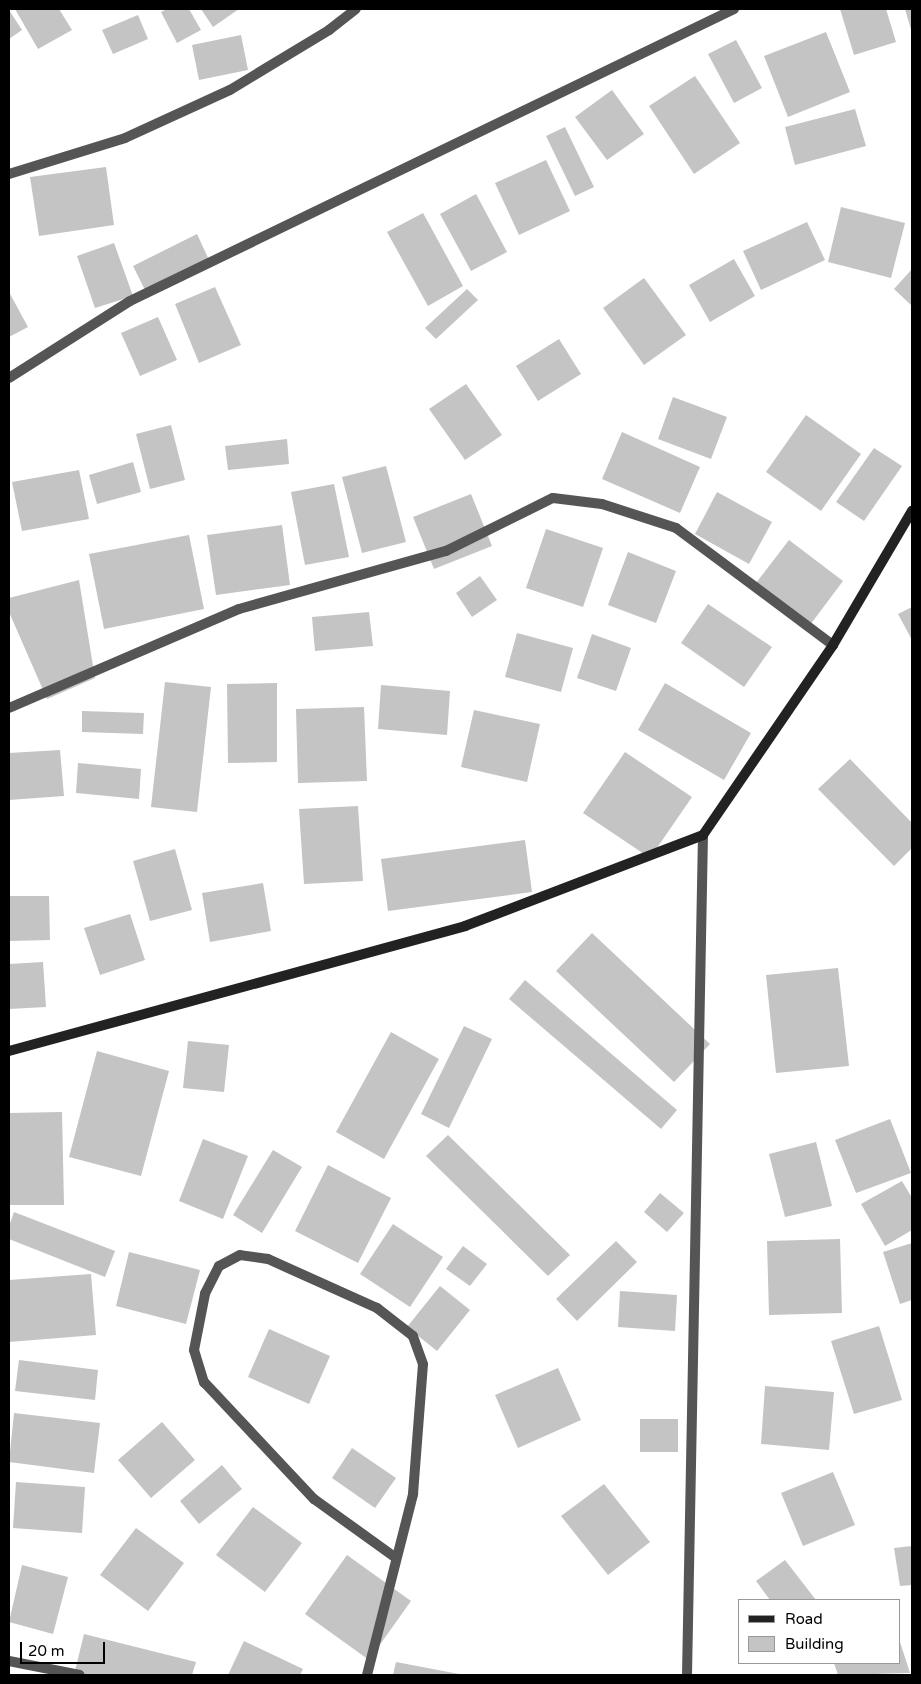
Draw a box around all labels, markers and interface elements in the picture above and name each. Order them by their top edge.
legend [738,1599,901,1664]
text: Road [785,1610,823,1628]
scale bar [22,1632,108,1664]
text: Building [785,1635,844,1653]
text: 20 m [28,1642,65,1660]

